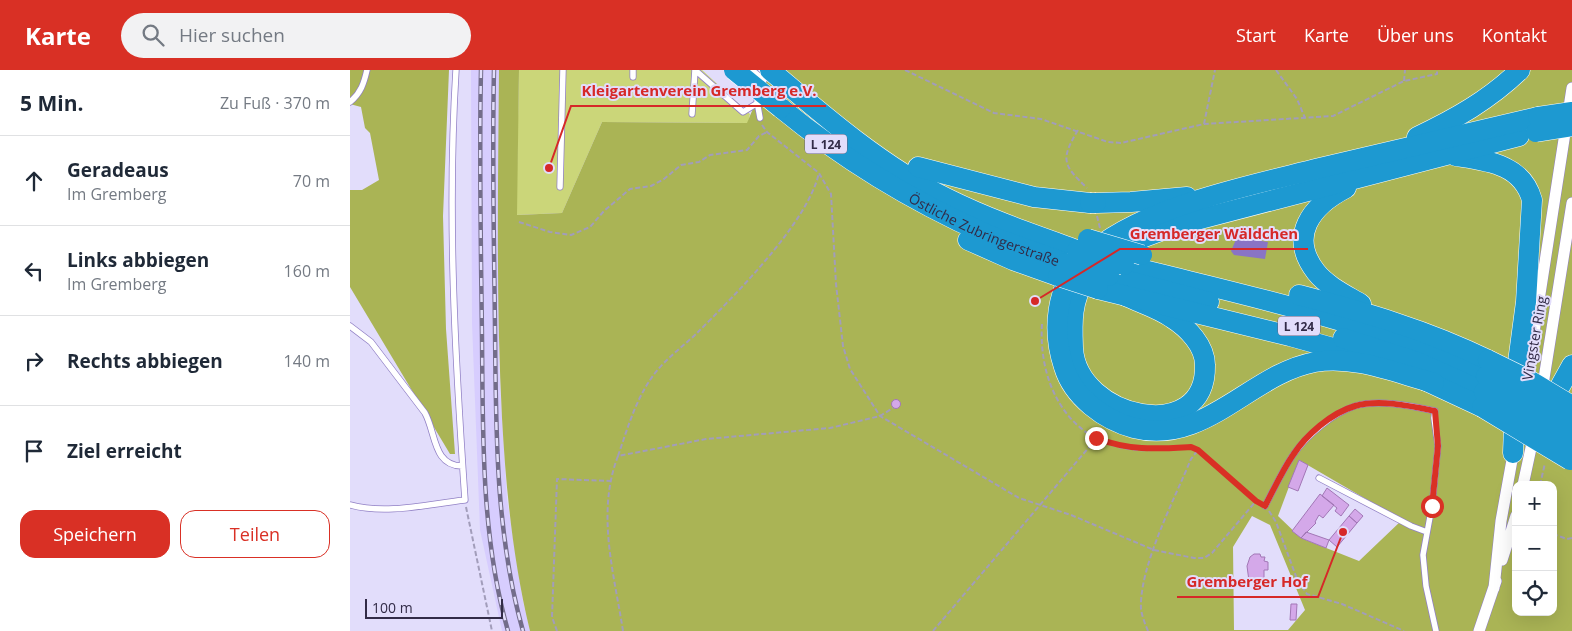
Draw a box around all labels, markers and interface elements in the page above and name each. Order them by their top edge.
search box [121,13,471,58]
text: Karte [25,19,91,52]
icon: search [139,21,167,49]
text: Hier suchen [179,22,285,48]
text: Start [1236,23,1276,47]
text: Karte [1304,23,1349,47]
text: Über uns [1377,23,1454,47]
text: Kontakt [1482,23,1547,47]
callout: Kleigartenverein Gremberg e.V. [571,76,826,106]
text: Kleigartenverein Gremberg e.V. [582,80,816,100]
text: 5 Min. [20,89,83,117]
text: Zu Fuß · 370 m [220,92,330,114]
road number: L 124 [805,134,847,154]
text: Geradeaus [67,157,169,183]
icon: ahead [20,167,48,195]
text: 70 m [293,170,330,192]
text: Im Gremberg [67,183,166,205]
street label: Östliche Zubringerstraße [906,188,1063,270]
callout: Gremberger Wäldchen [1120,219,1308,249]
text: Gremberger Wäldchen [1130,223,1298,243]
text: Links abbiegen [67,247,209,273]
icon: left [20,257,48,285]
text: 160 m [284,260,330,282]
text: Im Gremberg [67,273,166,295]
street label: Vingster Ring [1517,294,1551,382]
road number: L 124 [1278,317,1320,336]
icon: right [20,347,48,375]
text: Rechts abbiegen [67,348,223,374]
text: 140 m [284,350,330,372]
route end [1085,427,1108,450]
icon: arrive [20,437,48,465]
text: Ziel erreicht [67,438,182,464]
map controls [1512,481,1557,616]
button: + [1512,481,1557,526]
route start [1421,495,1444,518]
button: Speichern [20,510,170,558]
button: Teilen [180,510,330,558]
button: − [1512,526,1557,571]
callout: Gremberger Hof [1177,567,1318,597]
text: Gremberger Hof [1186,571,1309,591]
button: locate [1512,571,1557,616]
scale bar [365,596,502,619]
text: 100 m [372,598,413,617]

